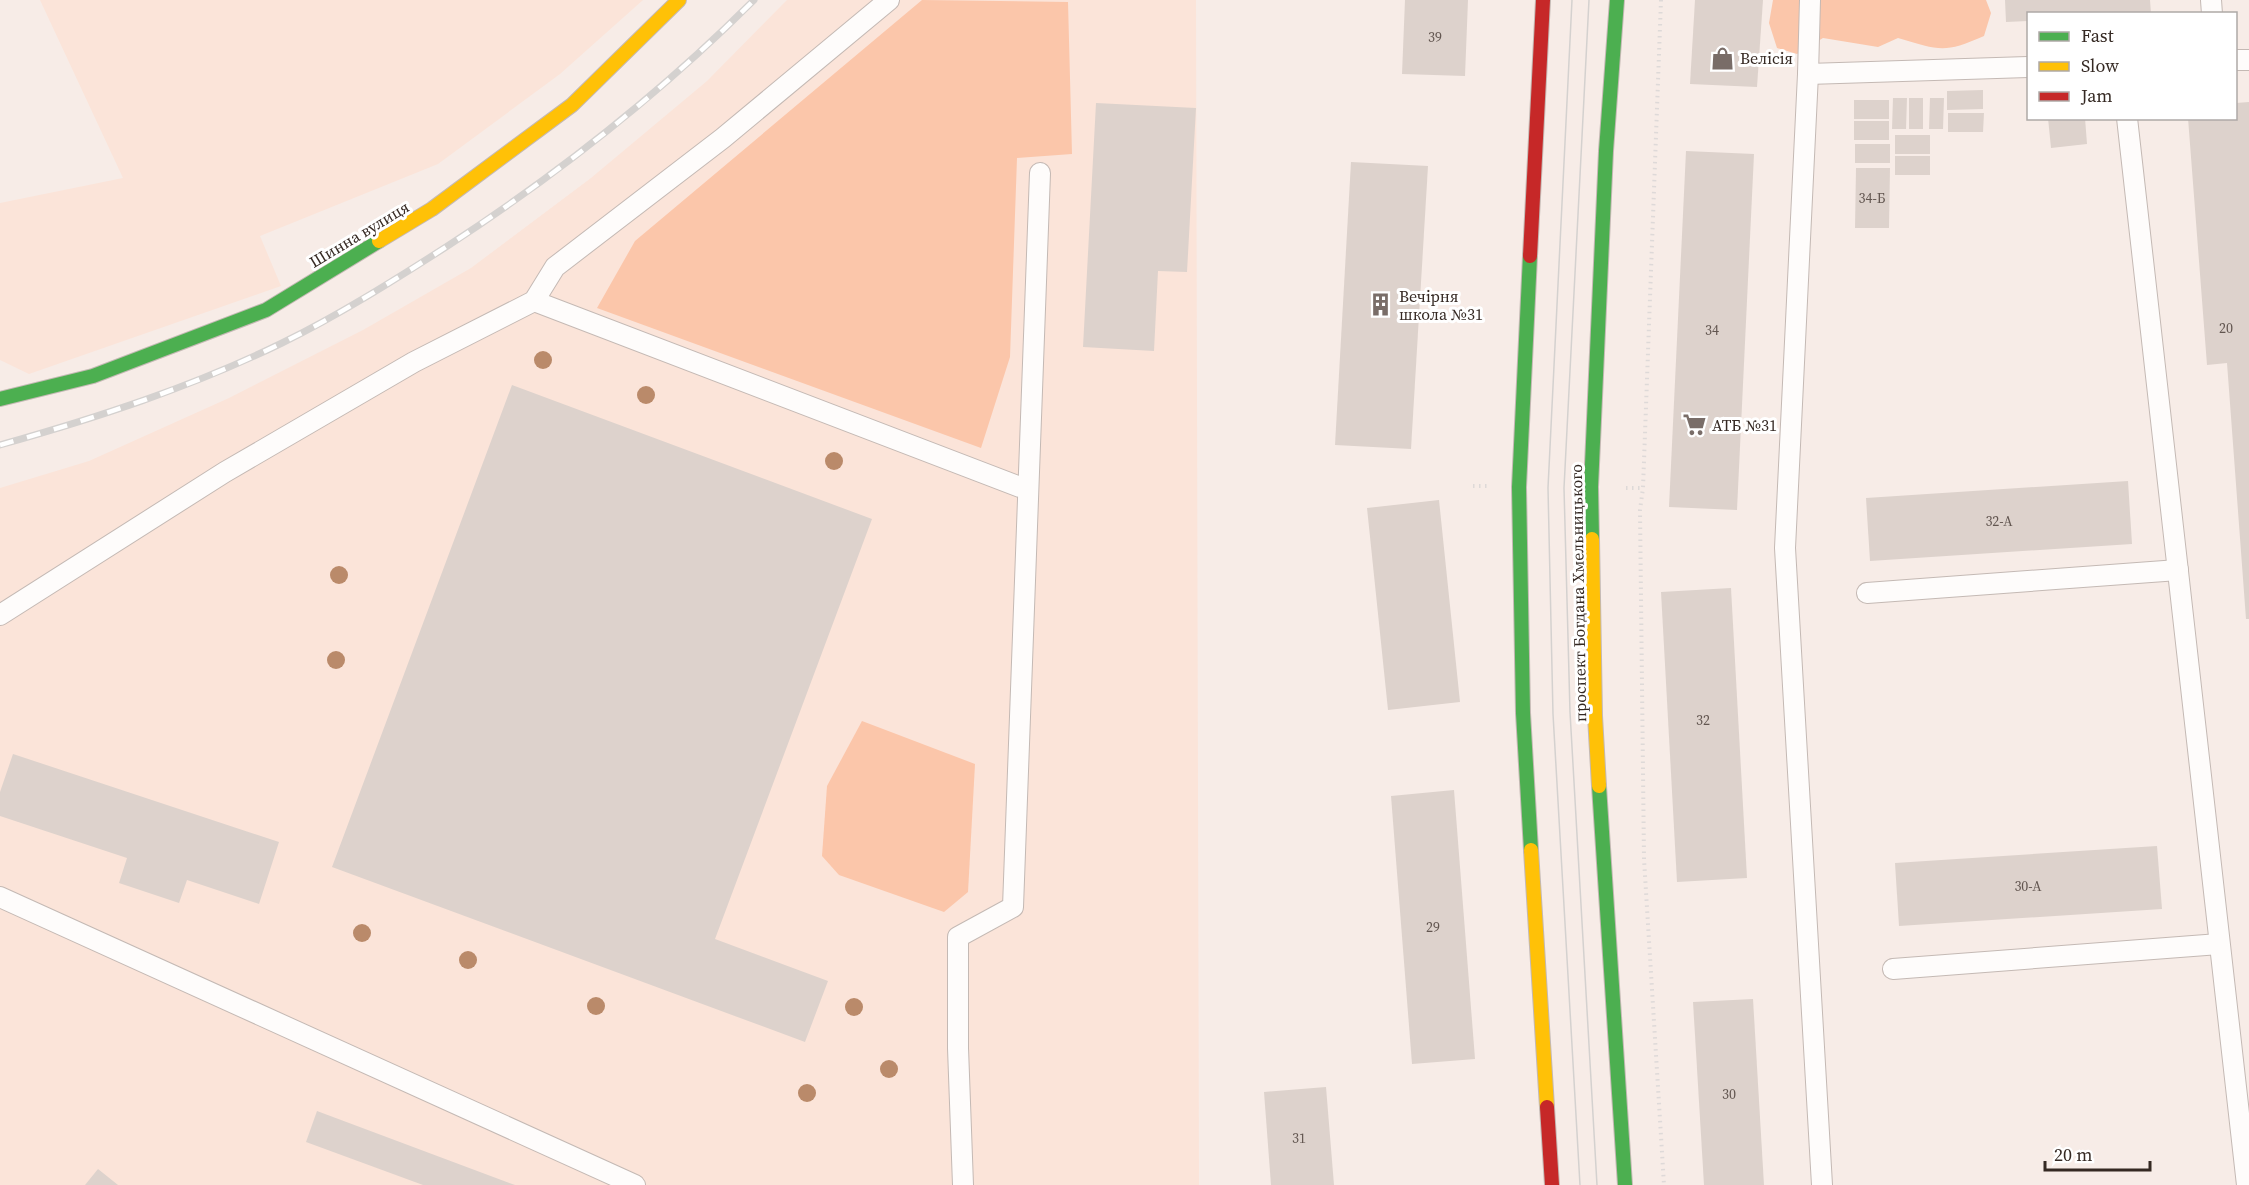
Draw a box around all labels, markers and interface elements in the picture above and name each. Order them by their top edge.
legend [2027,12,2237,120]
text: Fast [2081,23,2114,48]
house number: 39 [1428,27,1442,47]
shop icon: Велісія [1709,45,1735,71]
place label: Велісія [1740,47,1793,69]
text: Slow [2081,53,2119,78]
text: Jam [2080,83,2113,108]
house number: 34-Б [1858,188,1886,208]
street label: Шинна вулиця [305,196,413,272]
place label: Вечірня школа №31 [1399,285,1483,325]
building icon: Вечірня школа №31 [1368,292,1394,318]
house number: 20 [2219,318,2233,338]
house number: 34 [1705,320,1719,340]
supermarket icon: АТБ №31 [1681,412,1707,438]
place label: АТБ №31 [1712,414,1777,436]
street label: проспект Богдана Хмельницького [1565,464,1591,722]
house number: 32-А [1985,511,2013,531]
house number: 32 [1696,710,1710,730]
house number: 30-А [2014,876,2042,896]
house number: 29 [1426,917,1440,937]
house number: 30 [1722,1084,1736,1104]
house number: 31 [1292,1128,1306,1148]
scale bar [2045,1134,2150,1172]
text: 20 m [2054,1142,2092,1167]

